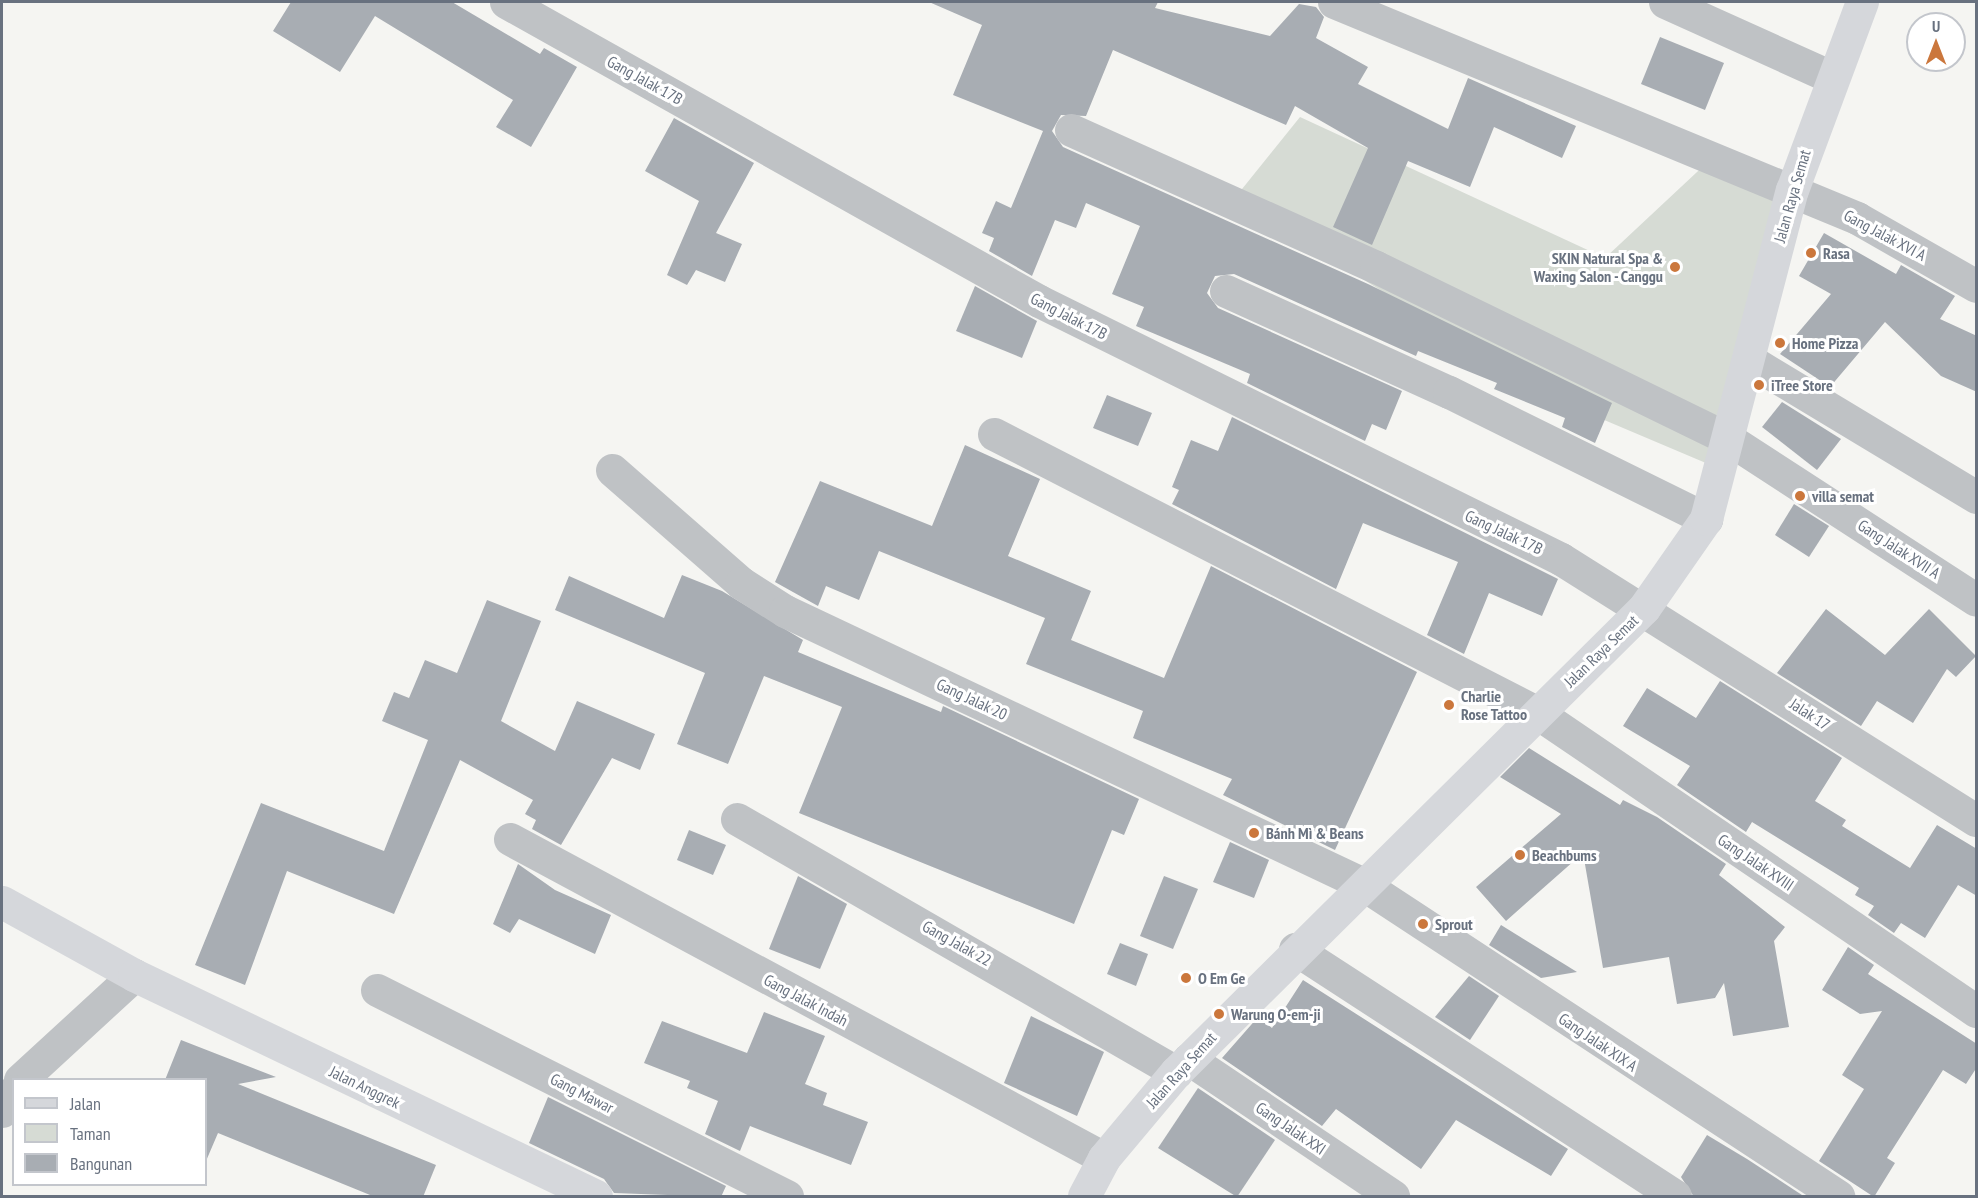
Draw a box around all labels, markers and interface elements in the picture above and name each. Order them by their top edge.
north arrow [1906,12,1966,72]
text: U [1932,16,1940,36]
street label: Gang Jalak 17B [604,51,686,109]
street label: Jalan Raya Semat [1770,148,1814,244]
street label: Gang Jalak XVI A [1840,205,1930,265]
place label: Rasa [1823,243,1850,263]
marker: Rasa [1804,246,1818,260]
place label: SKIN Natural Spa & Waxing Salon - Canggu [1532,248,1663,286]
marker: SKIN Natural Spa & Waxing Salon - Canggu [1668,260,1682,274]
street label: Gang Jalak 17B [1027,288,1111,344]
place label: Home Pizza [1792,333,1858,353]
marker: Home Pizza [1773,336,1787,350]
place label: iTree Store [1771,375,1833,395]
marker: iTree Store [1752,378,1766,392]
place label: villa semat [1812,486,1874,506]
marker: villa semat [1793,489,1807,503]
street label: Gang Jalak 17B [1462,506,1546,558]
street label: Gang Jalak XVII A [1854,515,1944,583]
street label: Jalan Raya Semat [1560,611,1642,691]
street label: Gang Jalak 20 [934,674,1010,724]
place label: Charlie Rose Tattoo [1461,686,1528,724]
street label: Jalak 17 [1786,694,1834,734]
marker: Charlie Rose Tattoo [1442,698,1456,712]
place label: Bánh Mì & Beans [1266,823,1364,843]
marker: Bánh Mì & Beans [1247,826,1261,840]
street label: Gang Jalak XVIII [1714,829,1798,895]
place label: Beachbums [1532,845,1597,865]
marker: Beachbums [1513,848,1527,862]
place label: Sprout [1435,914,1473,934]
street label: Gang Jalak 22 [919,916,995,970]
marker: Sprout [1416,917,1430,931]
place label: O Em Ge [1198,968,1246,988]
street label: Gang Jalak Indah [761,970,851,1030]
marker: O Em Ge [1179,971,1193,985]
place label: Warung O-em-ji [1231,1004,1321,1024]
marker: Warung O-em-ji [1212,1007,1226,1021]
street label: Gang Jalak XIX A [1554,1008,1642,1076]
street label: Jalan Raya Semat [1142,1028,1220,1112]
street label: Jalan Anggrek [326,1062,404,1112]
street label: Gang Mawar [547,1069,617,1117]
legend [12,1078,207,1186]
text: Jalan [70,1092,101,1115]
street label: Gang Jalak XXI [1252,1097,1330,1159]
text: Taman [70,1122,111,1145]
text: Bangunan [70,1152,132,1175]

